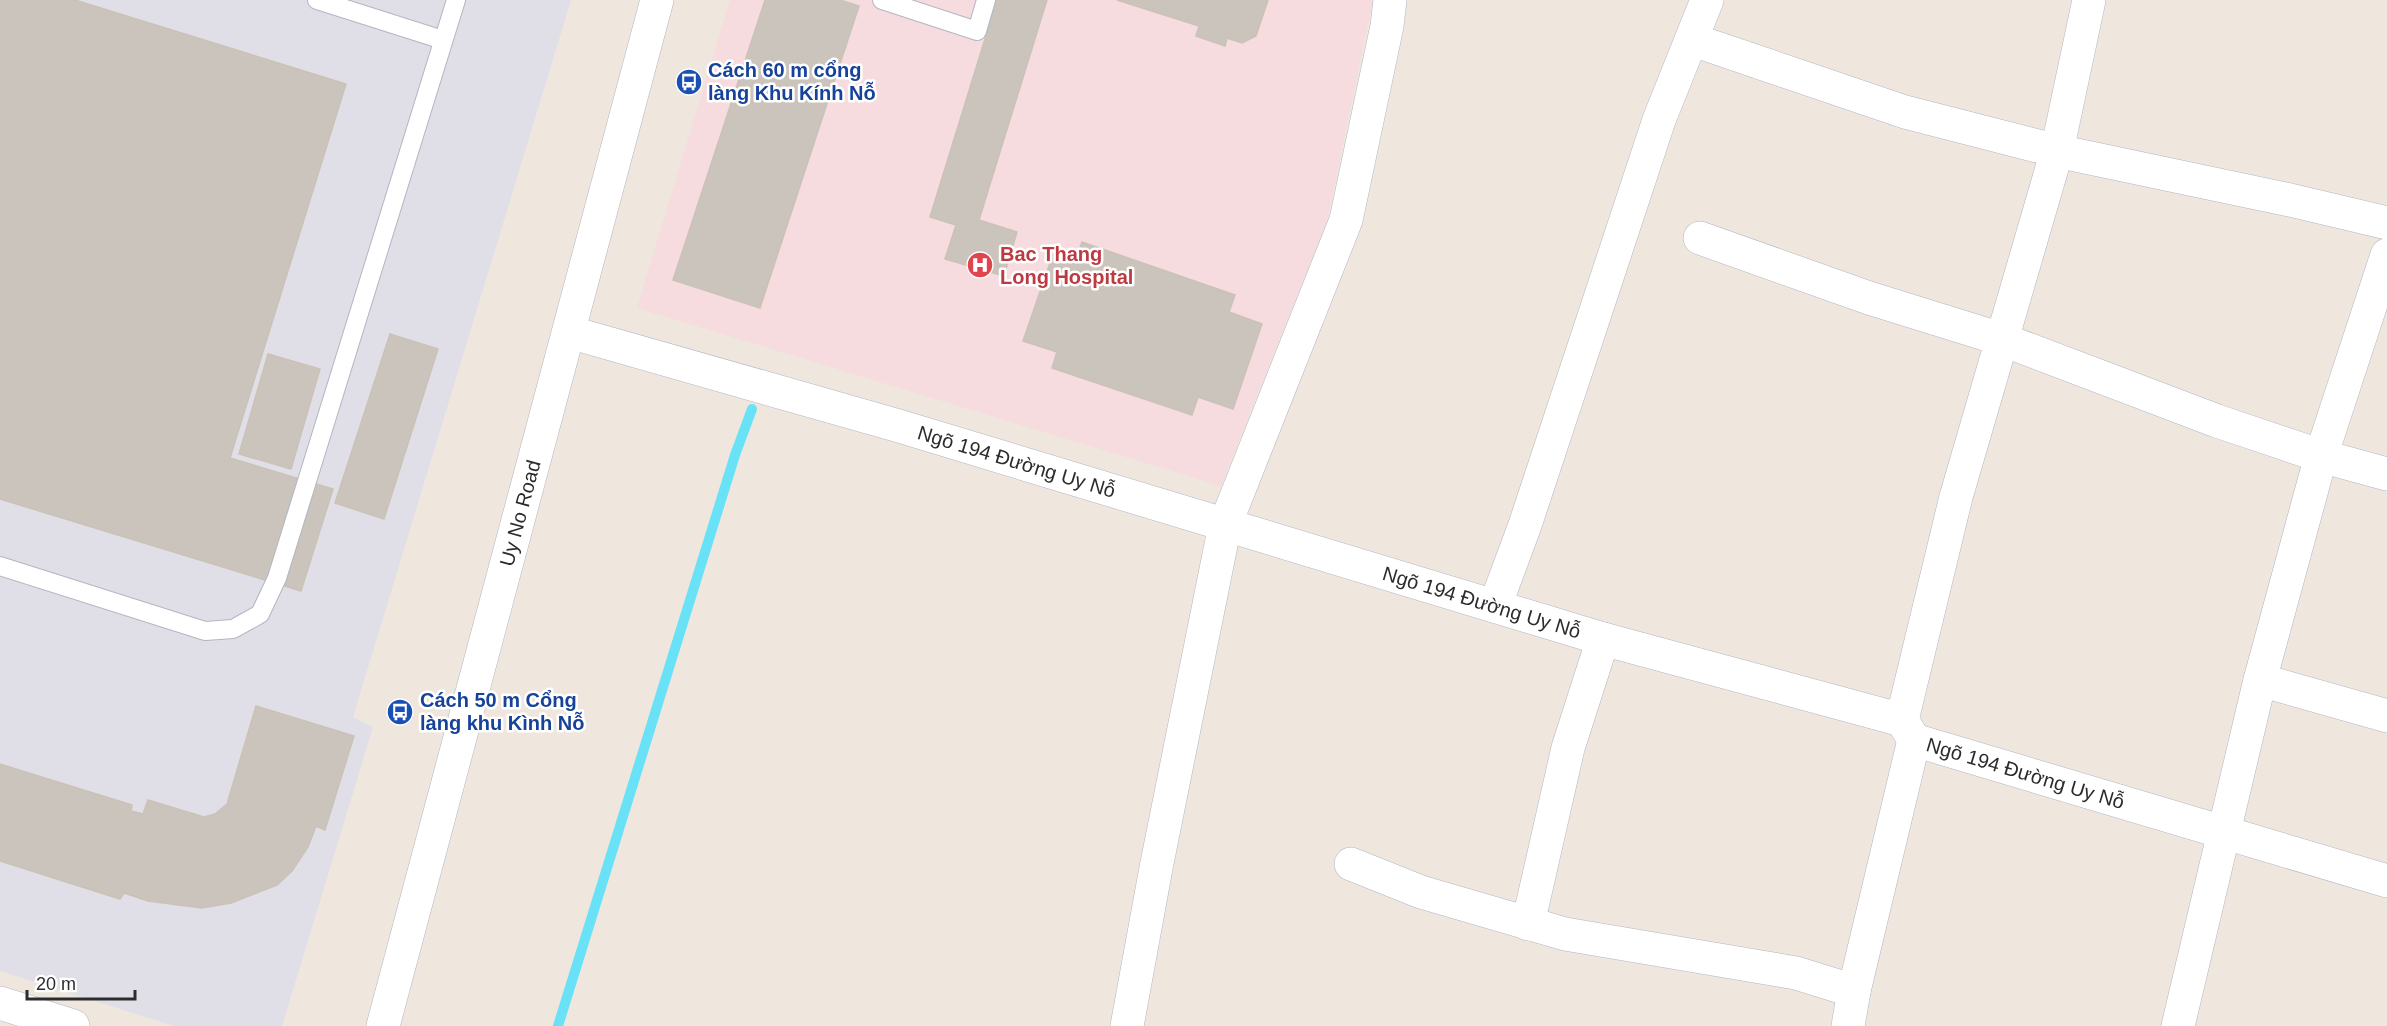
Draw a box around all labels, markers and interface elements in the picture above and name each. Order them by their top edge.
place label: Cách 60 m cổng làng Khu Kính Nỗ [708,59,876,104]
bus stop icon: Cách 60 m cổng làng Khu Kính Nỗ [674,67,704,97]
place label: Bac Thang Long Hospital [1000,243,1133,288]
hospital icon: Bac Thang Long Hospital [965,250,995,280]
street label: Ngõ 194 Đường Uy Nỗ [915,421,1118,502]
street label: Uy No Road [495,457,545,568]
street label: Ngõ 194 Đường Uy Nỗ [1380,562,1583,643]
place label: Cách 50 m Cổng làng khu Kình Nỗ [420,689,584,734]
bus stop icon: Cách 50 m Cổng làng khu Kình Nỗ [385,697,415,727]
street label: Ngõ 194 Đường Uy Nỗ [1924,733,2127,813]
scale bar [27,963,135,1001]
text: 20 m [36,974,76,994]

